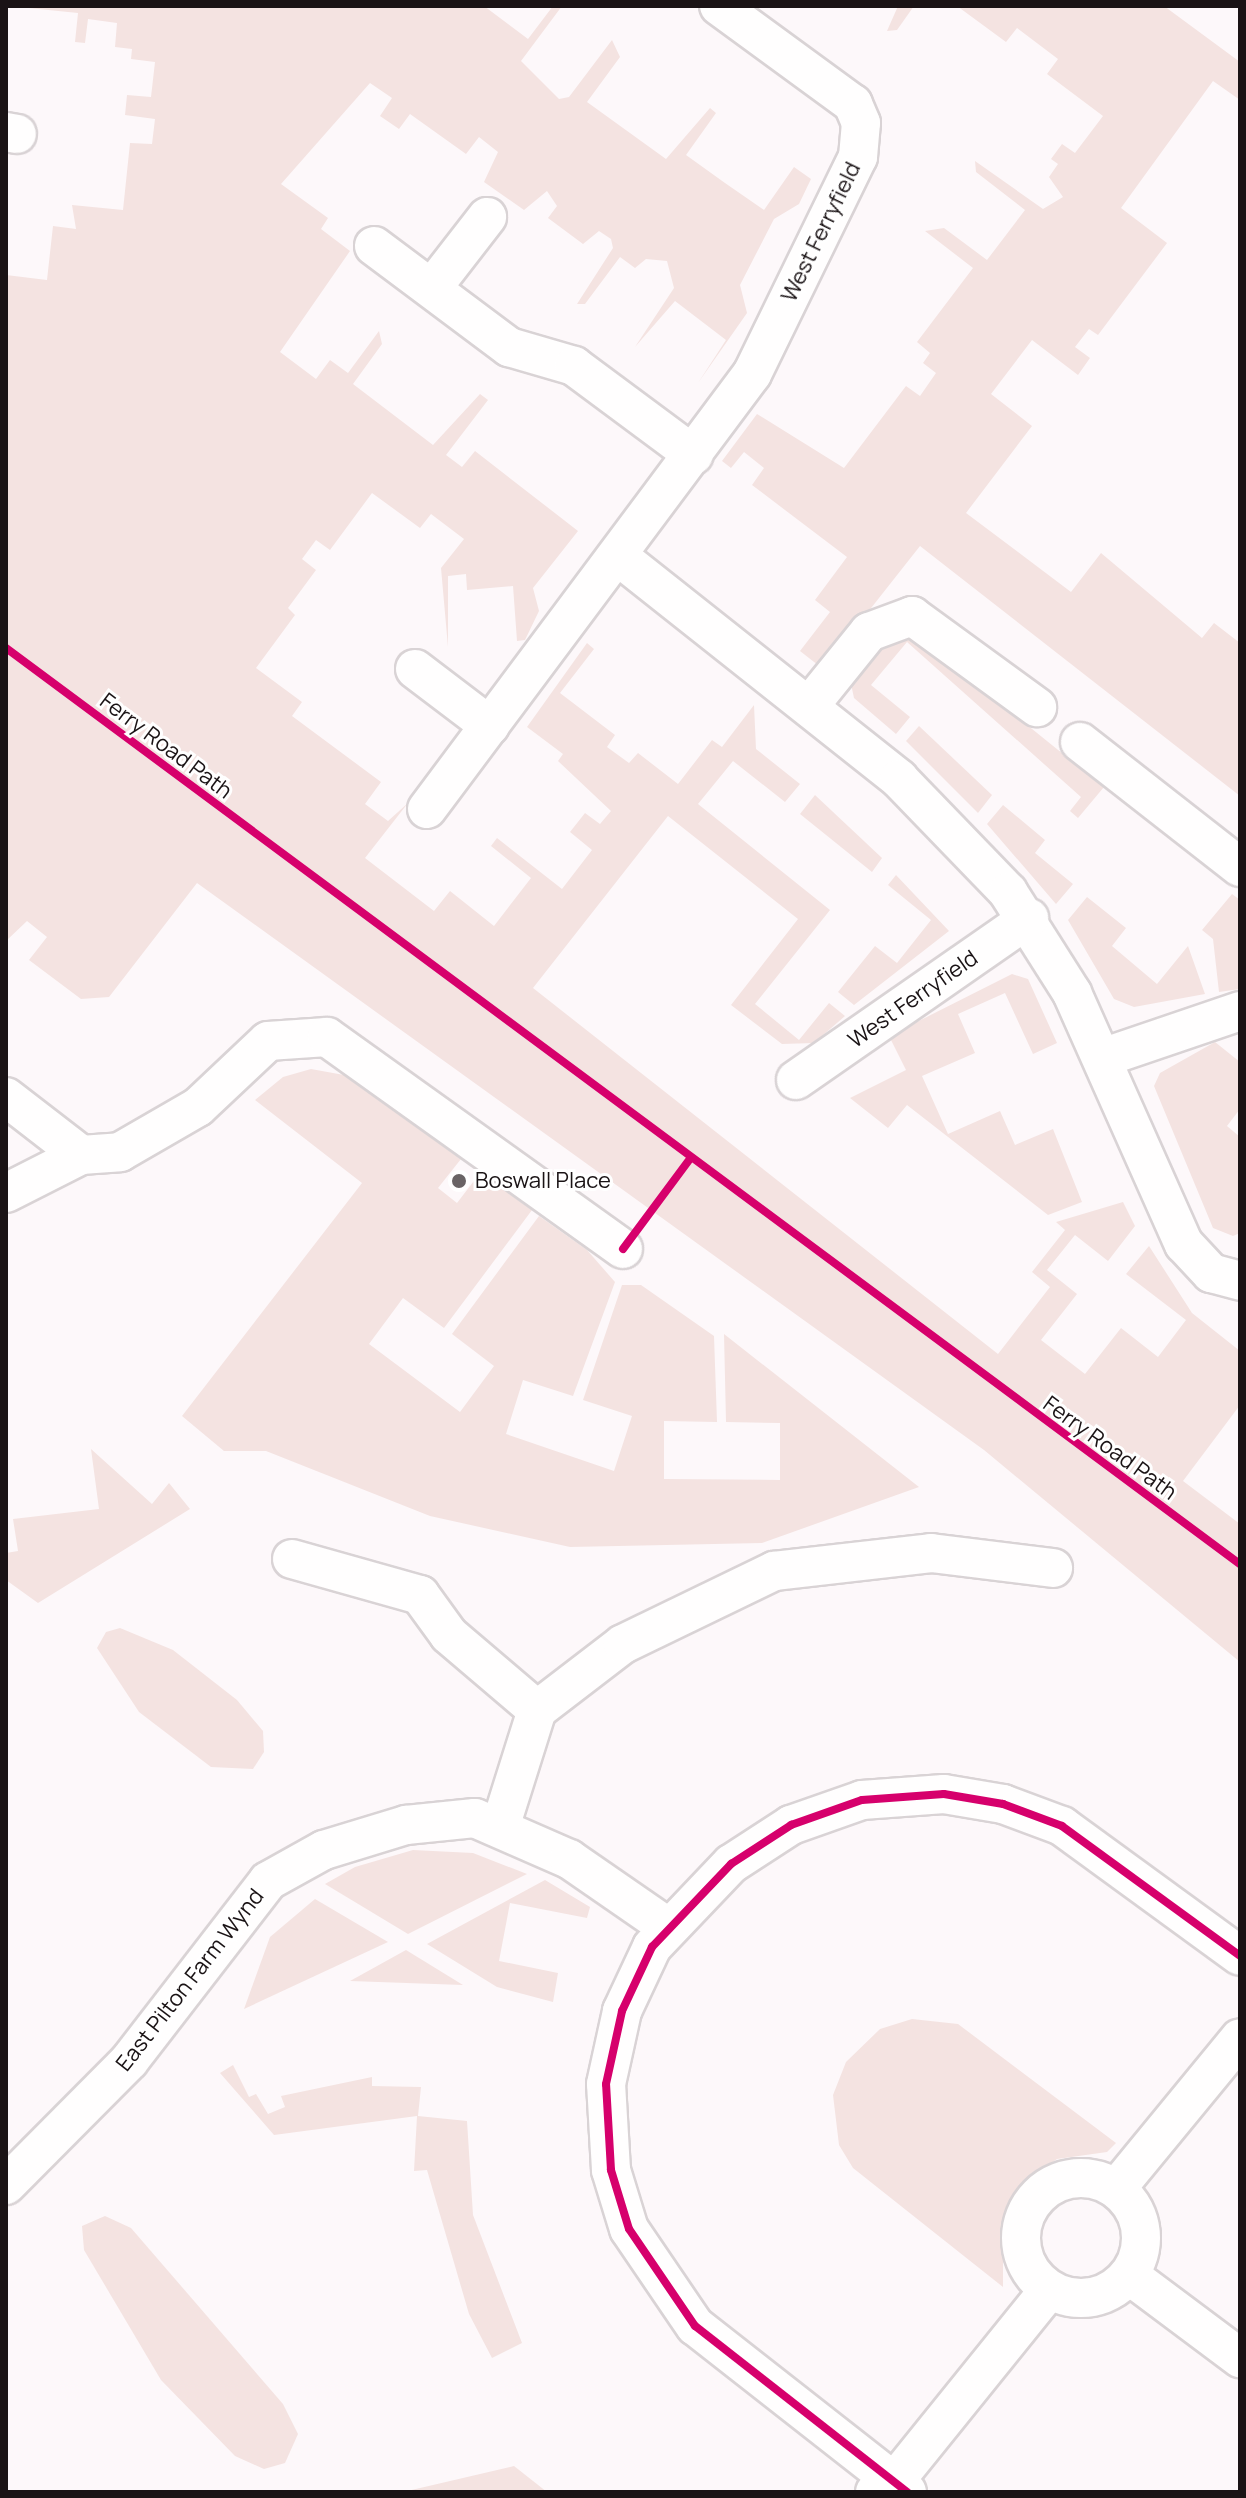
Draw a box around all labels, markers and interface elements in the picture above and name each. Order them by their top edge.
street label: West Ferryfield [776,158,866,306]
street label: Ferry Road Path [95,688,237,804]
street label: West Ferryfield [843,945,983,1053]
place label: Boswall Place [475,1168,611,1194]
marker: Boswall Place [450,1172,468,1190]
street label: Ferry Road Path [1038,1391,1182,1505]
street label: East Pilton Farm Wynd [111,1884,269,2076]

